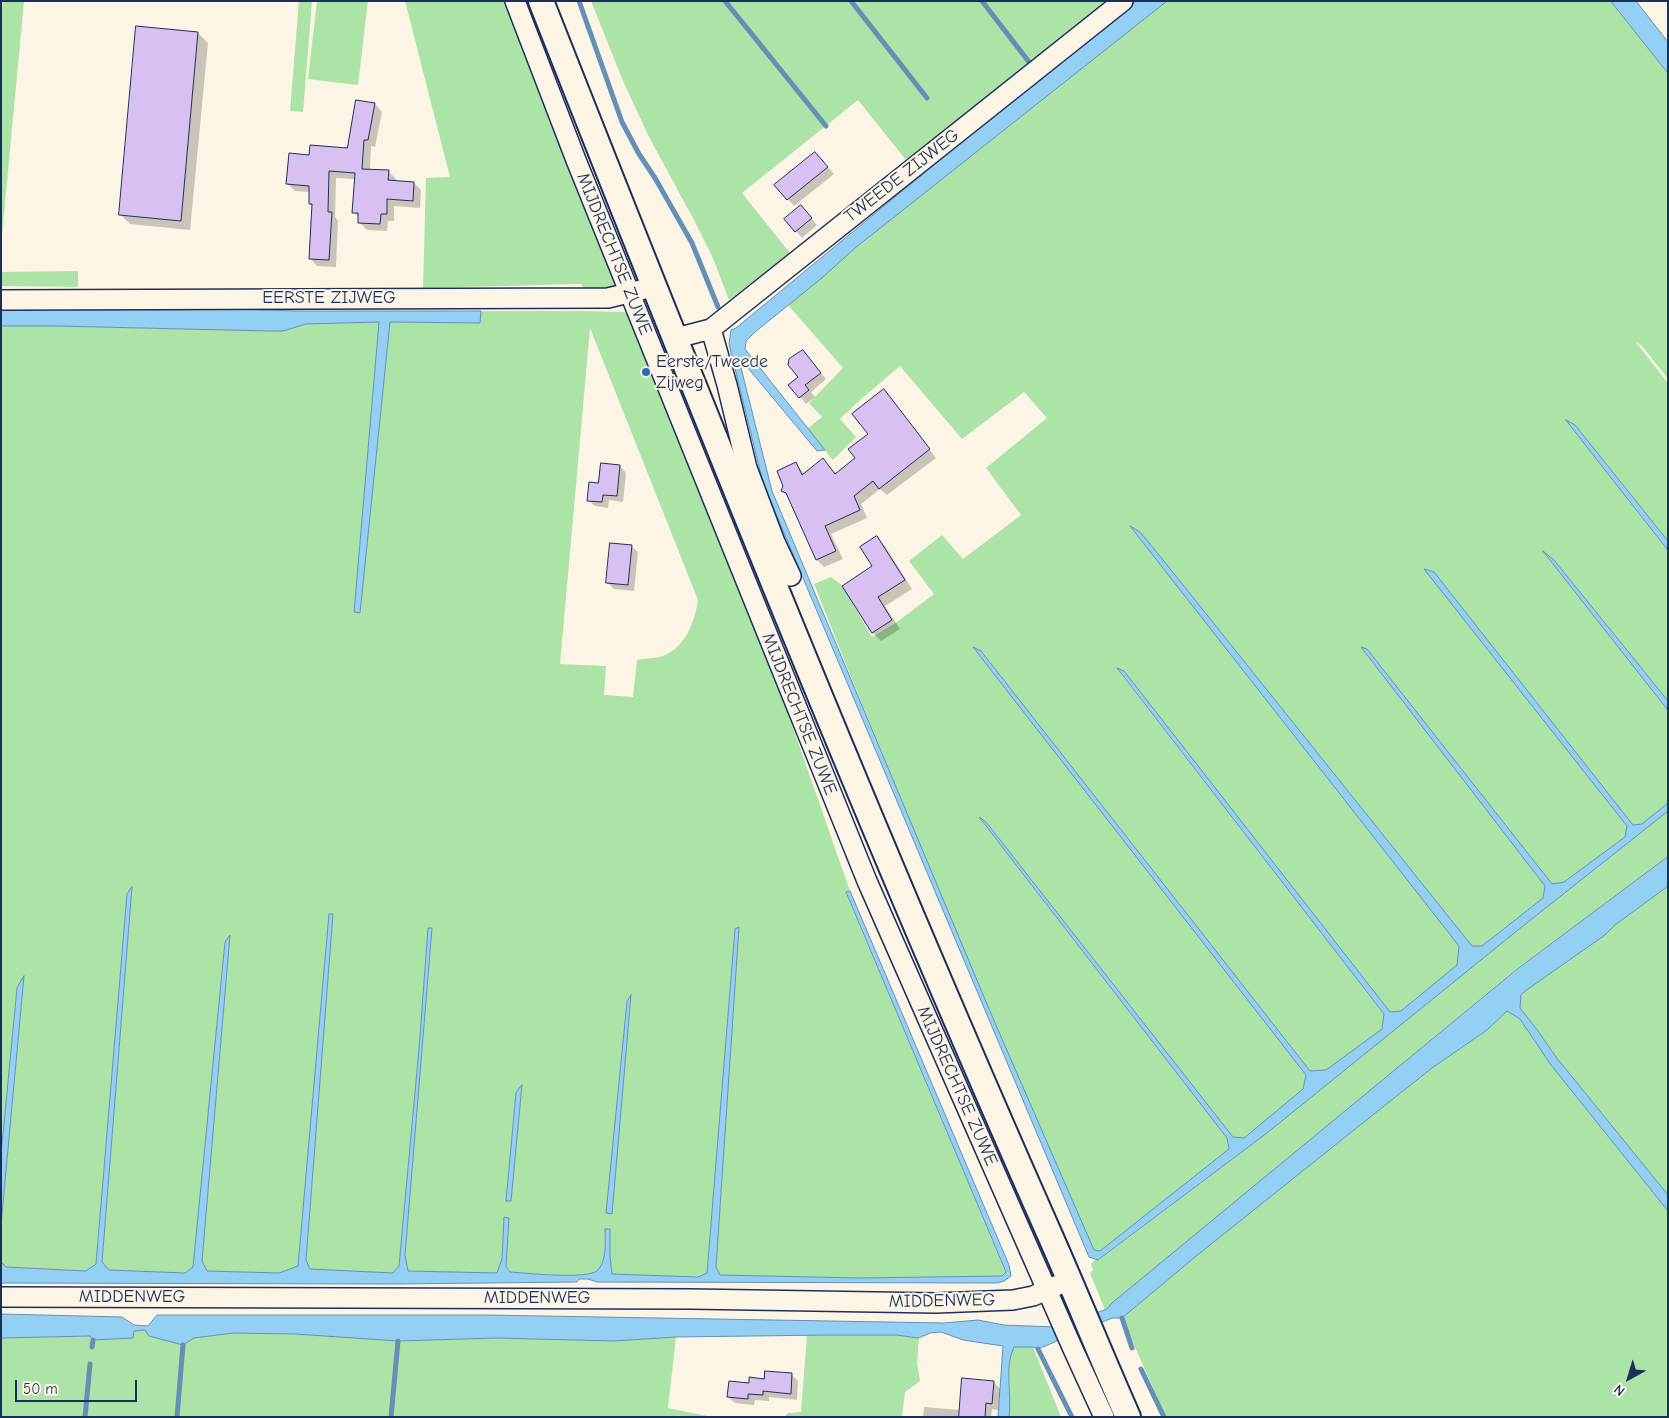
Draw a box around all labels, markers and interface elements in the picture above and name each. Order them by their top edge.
street label: TWEEDE ZIJWEG [840,124,964,228]
street label: MIJDRECHTSE ZUWE [572,170,656,338]
street label: EERSTE ZIJWEG [262,287,396,309]
place label: Eerste/Tweede Zijweg [656,351,768,394]
marker: Eerste/Tweede Zijweg [640,366,652,378]
street label: MIJDRECHTSE ZUWE [757,630,841,798]
street label: MIJDRECHTSE ZUWE [912,1003,1002,1169]
street label: MIDDENWEG [79,1286,185,1308]
street label: MIDDENWEG [484,1287,590,1309]
street label: MIDDENWEG [888,1289,996,1313]
north arrow [1604,1353,1654,1403]
scale bar [18,1370,140,1402]
text: 50 m [23,1380,58,1398]
text: N [1610,1381,1628,1400]

